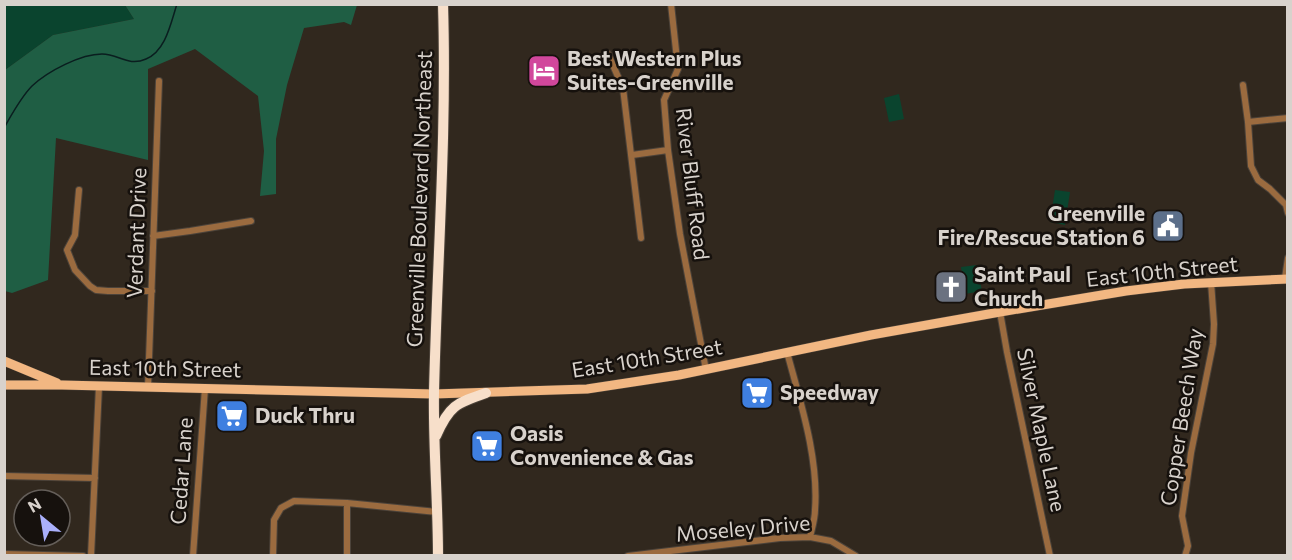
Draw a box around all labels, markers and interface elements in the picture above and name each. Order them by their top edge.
place label: Best Western Plus Suites-Greenville [567,45,742,94]
street label: Greenville Boulevard Northeast [401,50,436,348]
hotel icon: Best Western Plus Suites-Greenville [526,53,562,89]
street label: River Bluff Road [672,106,715,261]
street label: Verdant Drive [121,167,150,299]
place label: Greenville Fire/Rescue Station 6 [938,200,1145,249]
public building icon: Greenville Fire/Rescue Station 6 [1150,208,1186,244]
street label: East 10th Street [1085,250,1239,291]
place label: Saint Paul Church [974,261,1071,310]
church icon: Saint Paul Church [933,269,969,305]
street label: Copper Beech Way [1154,326,1207,507]
street label: East 10th Street [570,333,724,382]
street label: Silver Maple Lane [1013,346,1072,514]
street label: East 10th Street [89,354,241,381]
supermarket icon: Speedway [739,375,775,411]
place label: Speedway [780,379,879,404]
supermarket icon: Duck Thru [214,398,250,434]
place label: Duck Thru [255,402,355,427]
street label: Cedar Lane [164,417,197,525]
place label: Oasis Convenience & Gas [510,420,694,469]
supermarket icon: Oasis Convenience & Gas [469,428,505,464]
north arrow [12,488,72,548]
text: N [24,493,44,516]
street label: Moseley Drive [675,509,811,546]

